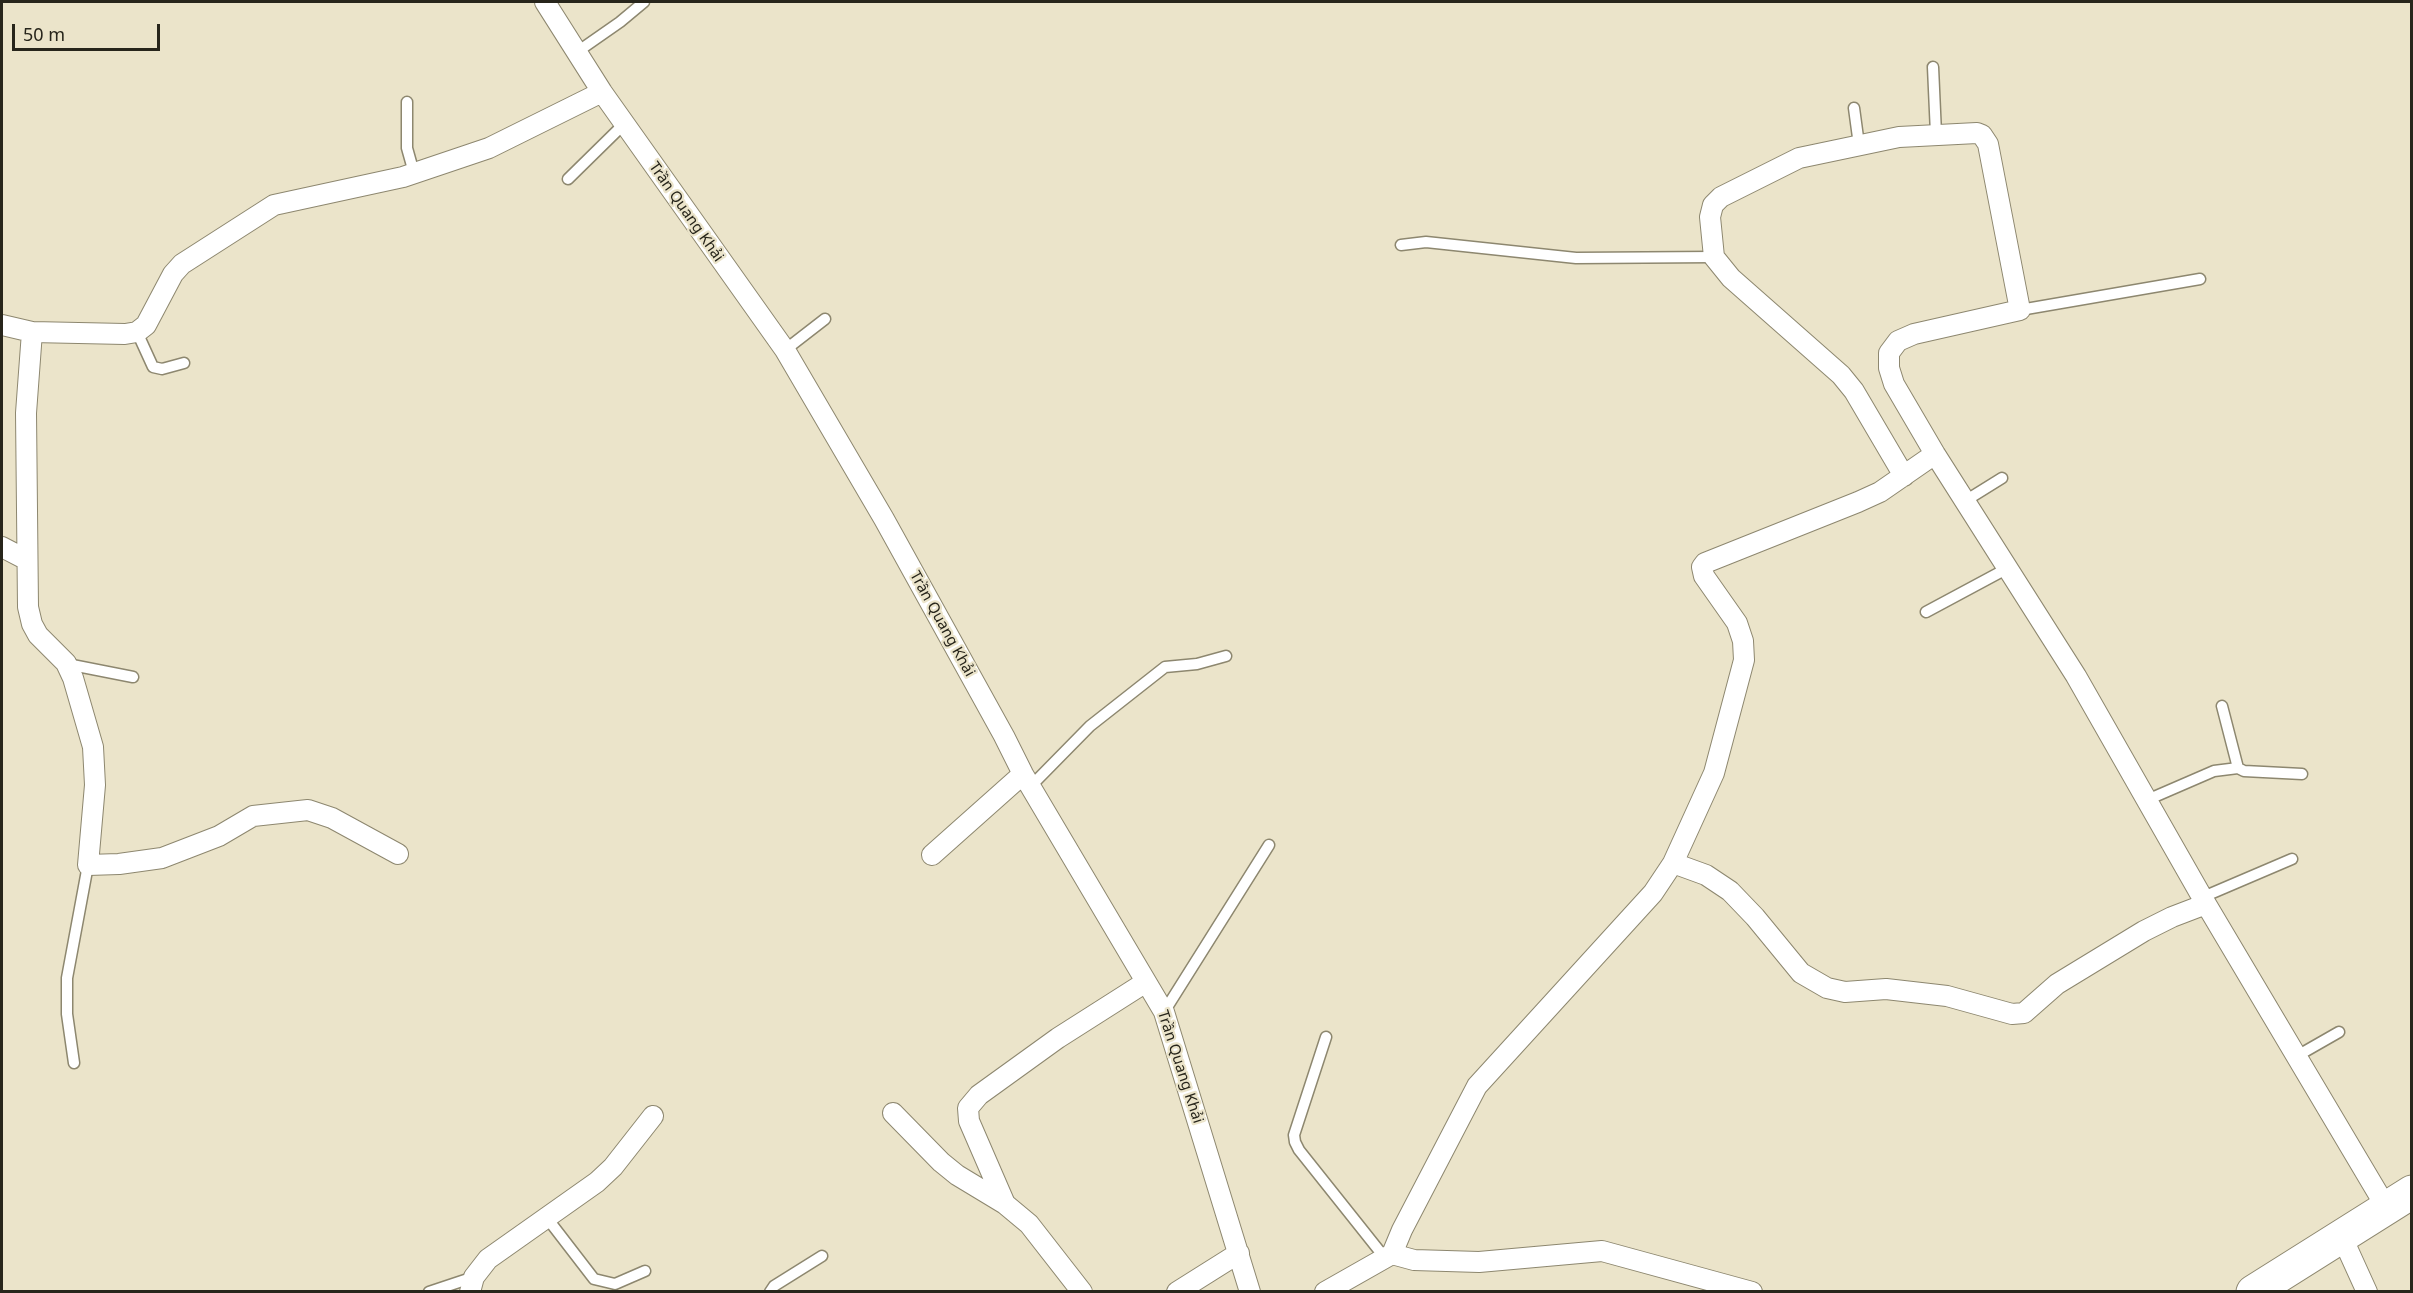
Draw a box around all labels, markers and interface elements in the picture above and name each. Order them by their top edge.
scale bar [15,12,164,50]
text: 50 m [23,22,65,46]
street label: Trần Quang Khải [645,159,727,265]
street label: Trần Quang Khải [906,568,978,680]
street label: Trần Quang Khải [1153,1008,1207,1126]

